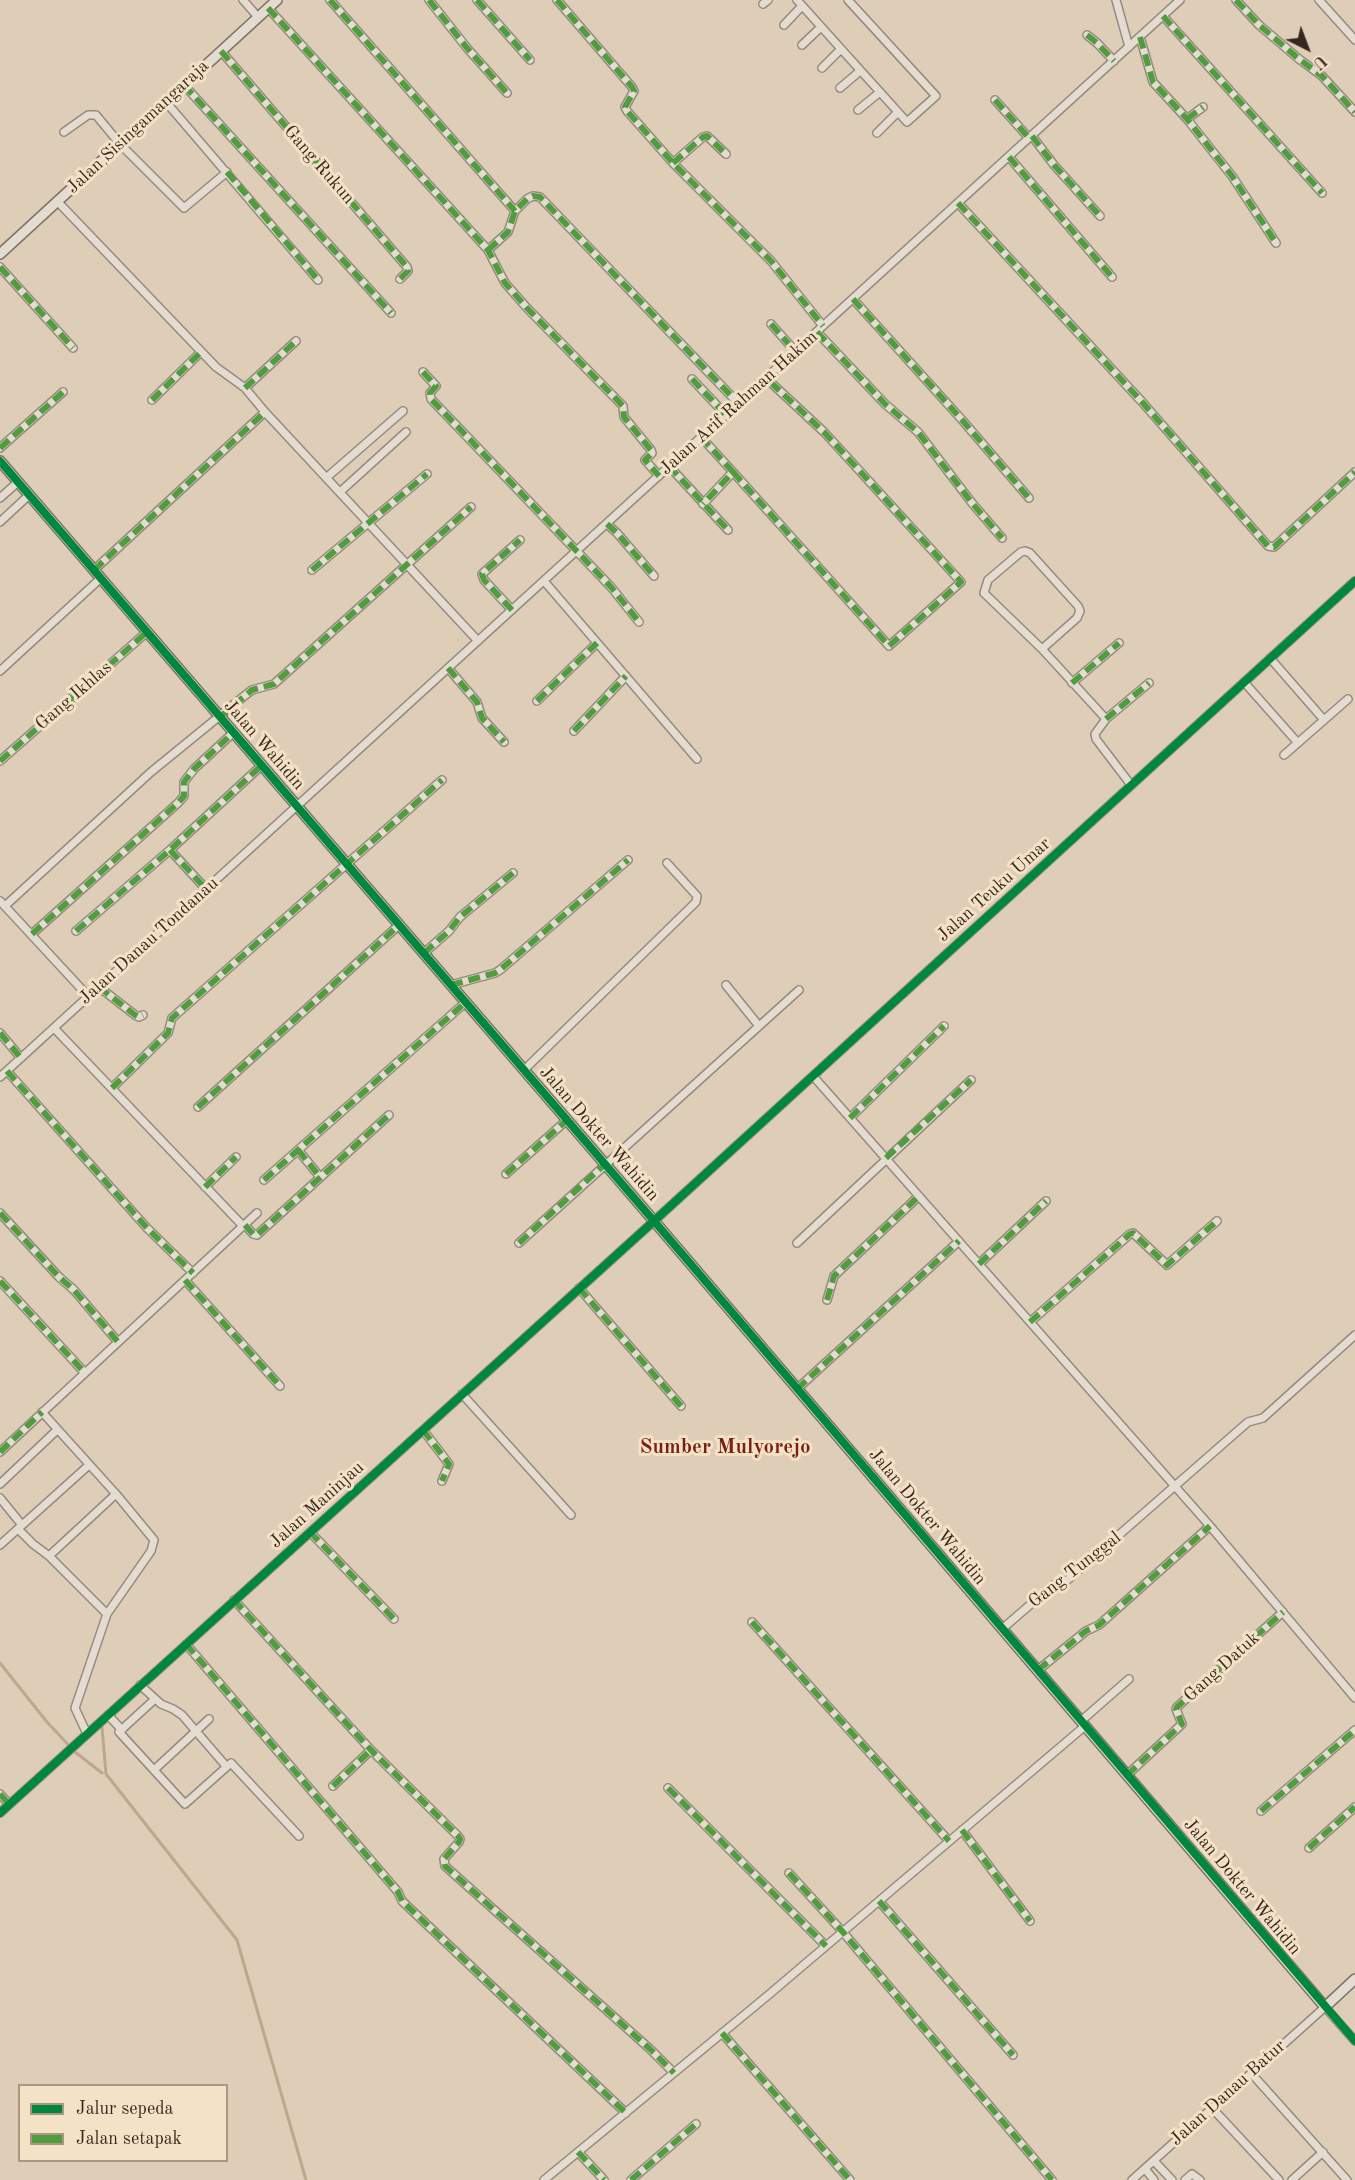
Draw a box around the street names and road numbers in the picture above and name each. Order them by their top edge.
street label: Jalan Sisingamangaraja [62,55,214,199]
street label: Gang Rukun [279,121,359,209]
street label: Jalan Arif Rahman Hakim [656,326,822,480]
street label: Gang Ikhlas [31,657,117,735]
street label: Jalan Wahidin [219,695,309,795]
street label: Jalan Teuku Umar [933,833,1055,947]
street label: Jalan Danau Tondanau [75,873,223,1009]
street label: Jalan Dokter Wahidin [535,1062,663,1206]
street label: Jalan Dokter Wahidin [864,1444,990,1590]
street label: Jalan Maninjau [265,1457,369,1553]
street label: Gang Tunggal [1024,1527,1126,1613]
street label: Gang Datuk [1180,1627,1264,1707]
street label: Jalan Dokter Wahidin [1179,1814,1305,1960]
street label: Jalan Danau Batur [1166,2035,1290,2151]

